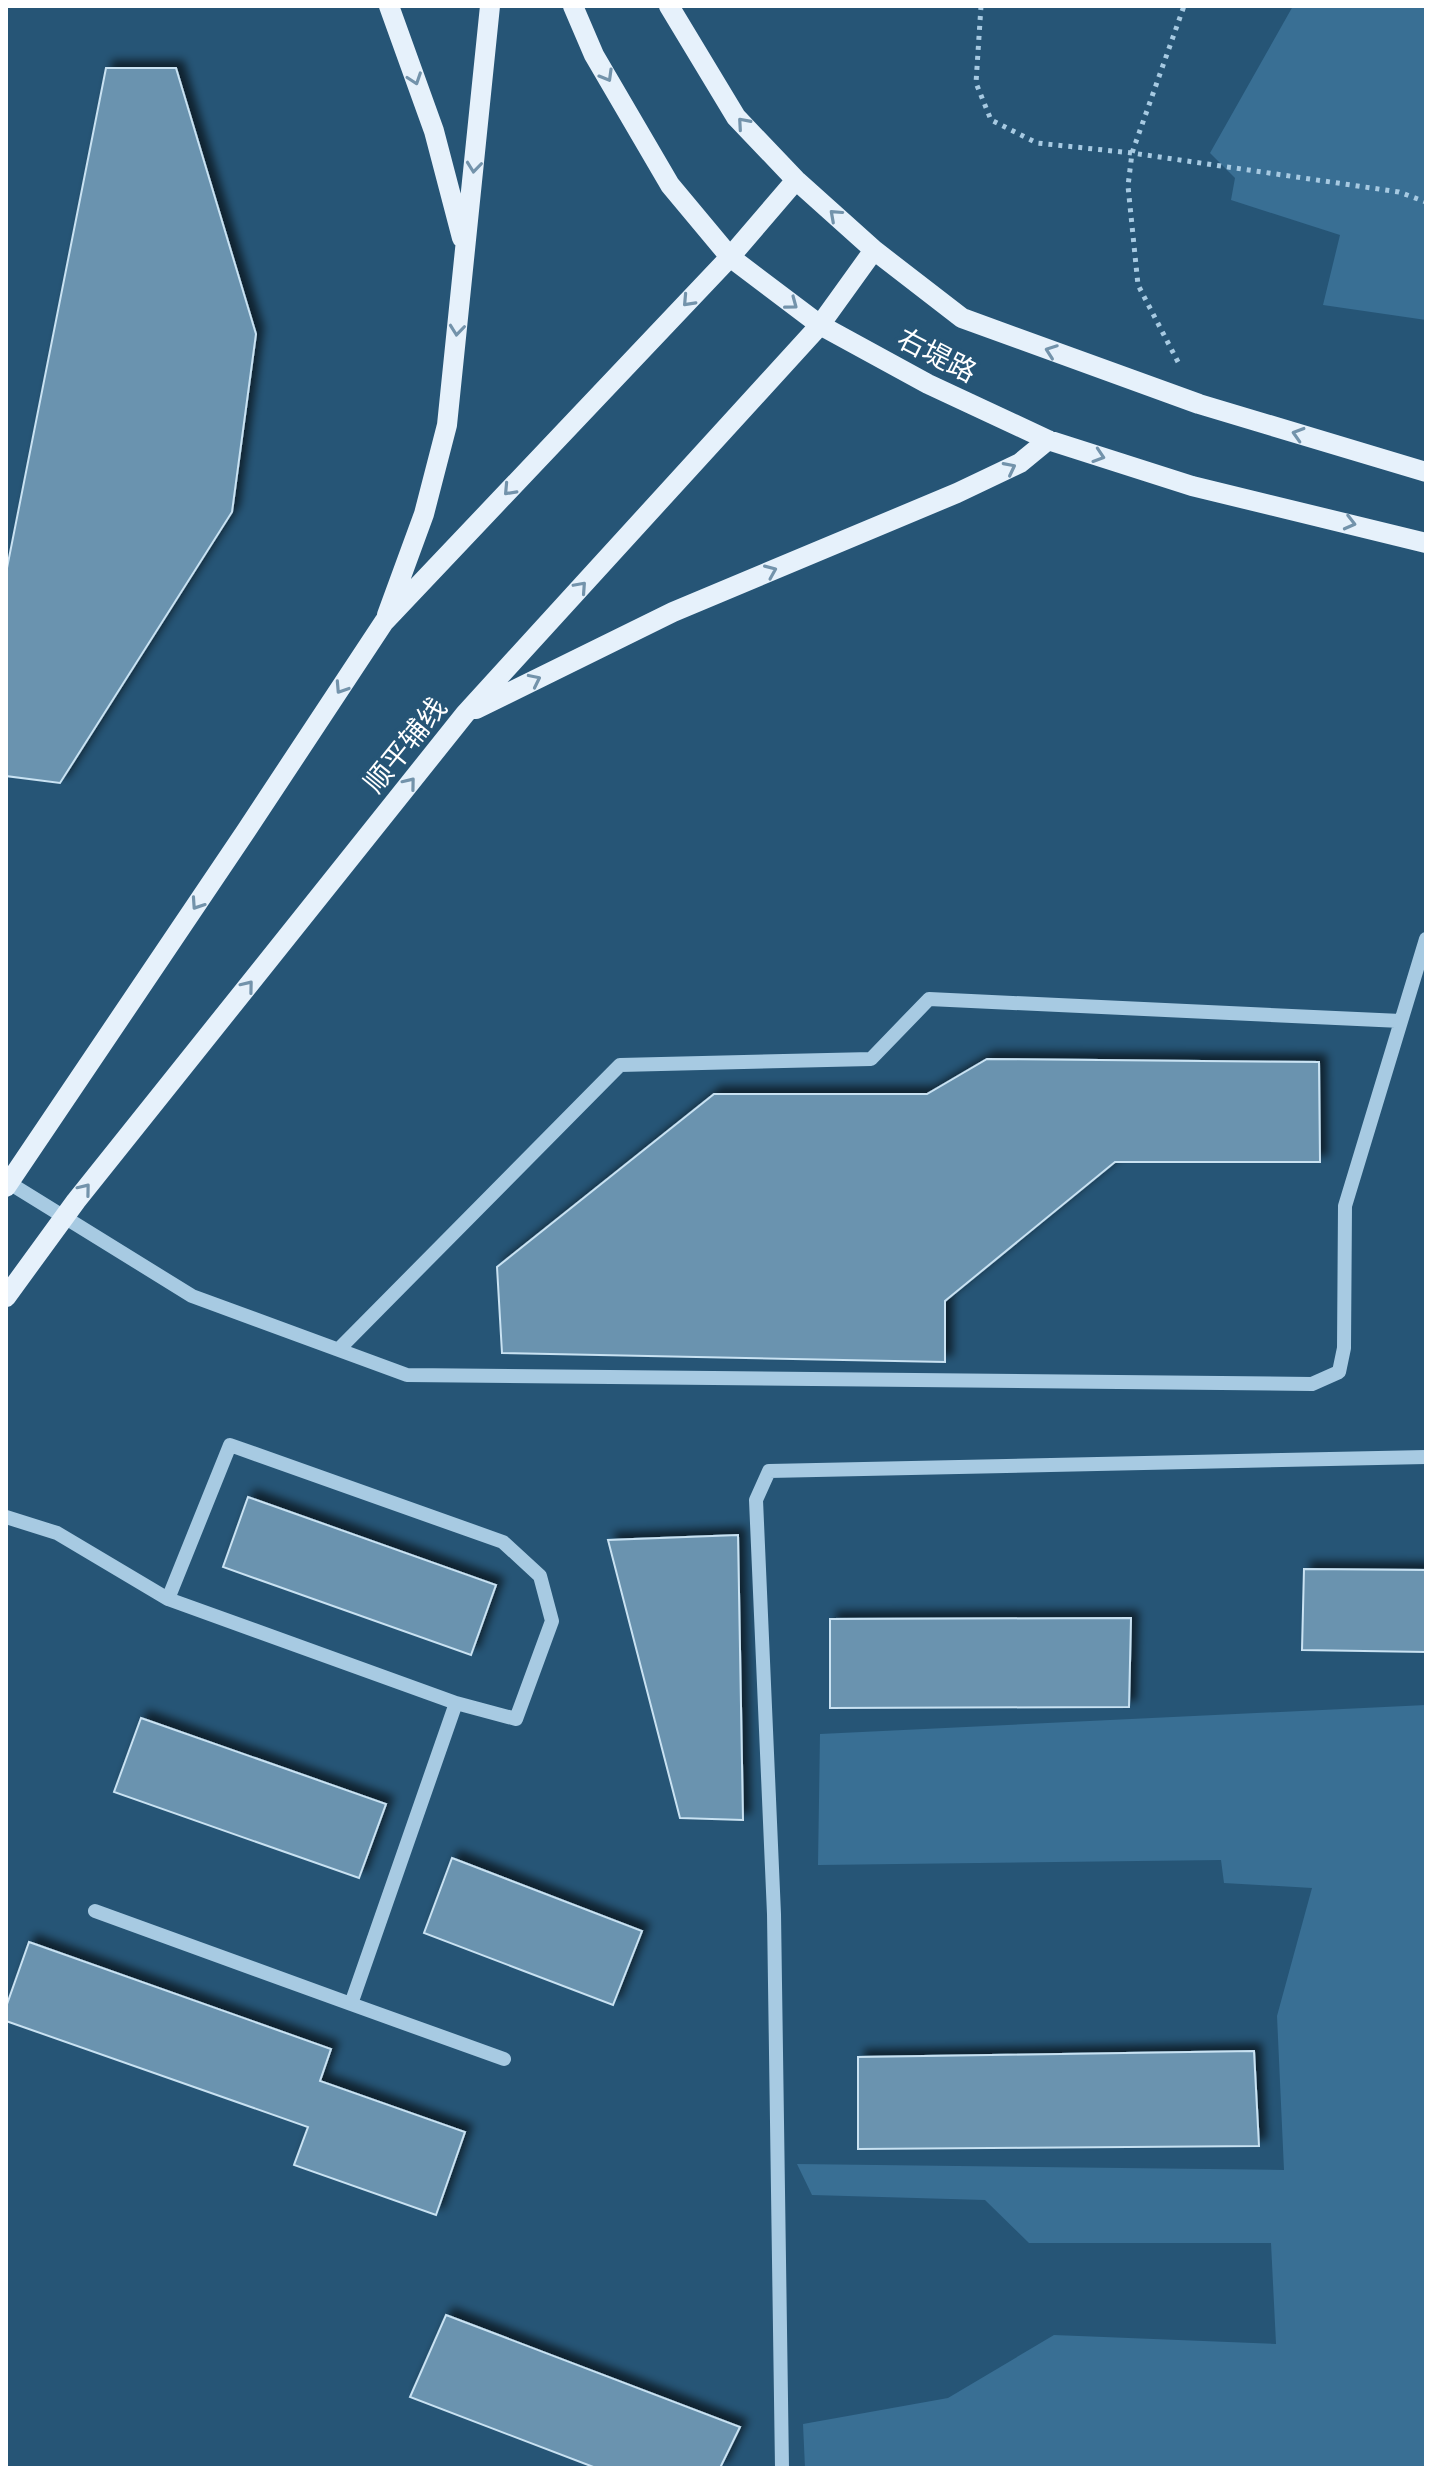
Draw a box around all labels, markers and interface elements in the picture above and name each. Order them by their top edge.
one-way arrow [597,67,613,82]
one-way arrow [405,72,422,86]
one-way arrow [738,117,753,132]
one-way arrow [466,161,483,174]
one-way arrow [830,210,845,225]
one-way arrow [683,292,697,306]
one-way arrow [783,294,798,309]
street label: 右堤路 [892,322,982,388]
one-way arrow [449,324,466,337]
one-way arrow [1045,344,1059,360]
one-way arrow [1291,427,1305,443]
one-way arrow [1092,447,1105,463]
one-way arrow [1001,462,1016,478]
one-way arrow [504,481,519,495]
one-way arrow [1343,514,1357,531]
one-way arrow [763,564,777,581]
one-way arrow [572,582,587,596]
one-way arrow [527,674,542,690]
one-way arrow [336,679,351,693]
street label: 顺平辅线 [357,691,453,799]
one-way arrow [401,777,415,792]
one-way arrow [192,895,207,910]
one-way arrow [238,981,253,995]
one-way arrow [76,1183,90,1198]

